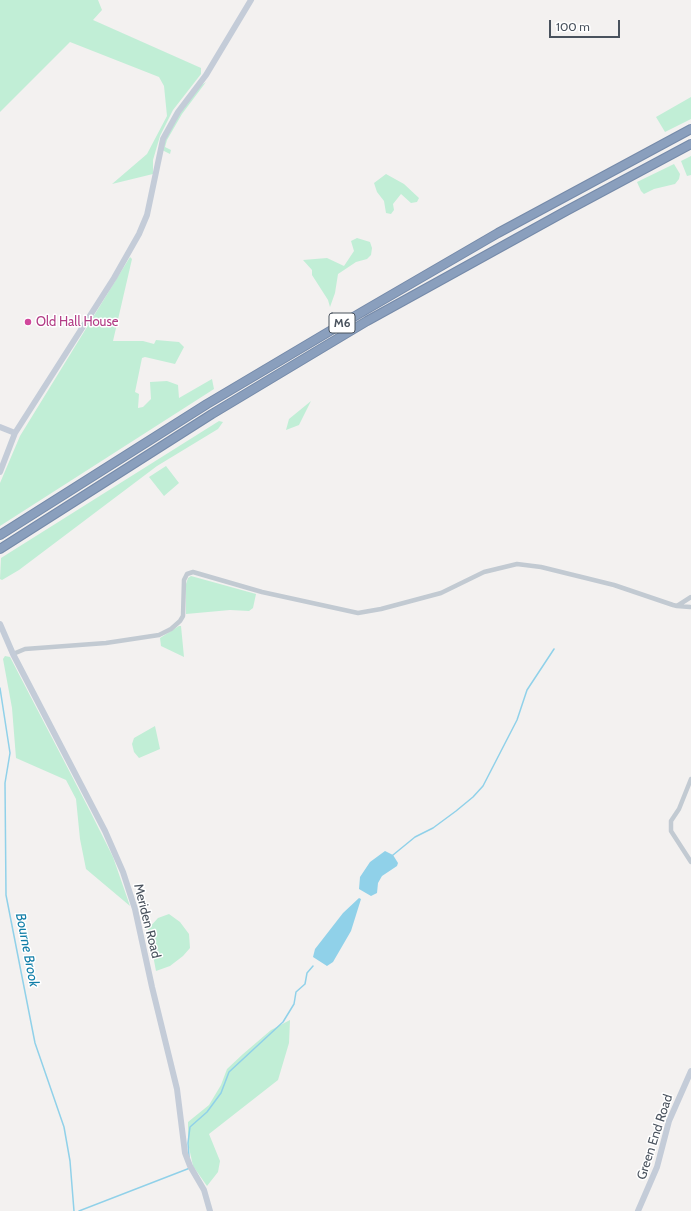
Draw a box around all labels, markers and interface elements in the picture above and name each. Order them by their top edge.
scale bar [551,12,622,38]
text: 100 m [556,19,590,34]
road number: M6 [329,313,355,333]
place label: Old Hall House [36,314,118,330]
marker: Old Hall House [23,317,33,327]
street label: Meriden Road [130,882,164,960]
water label: Bourne Brook [12,911,42,989]
street label: Green End Road [634,1092,676,1182]

